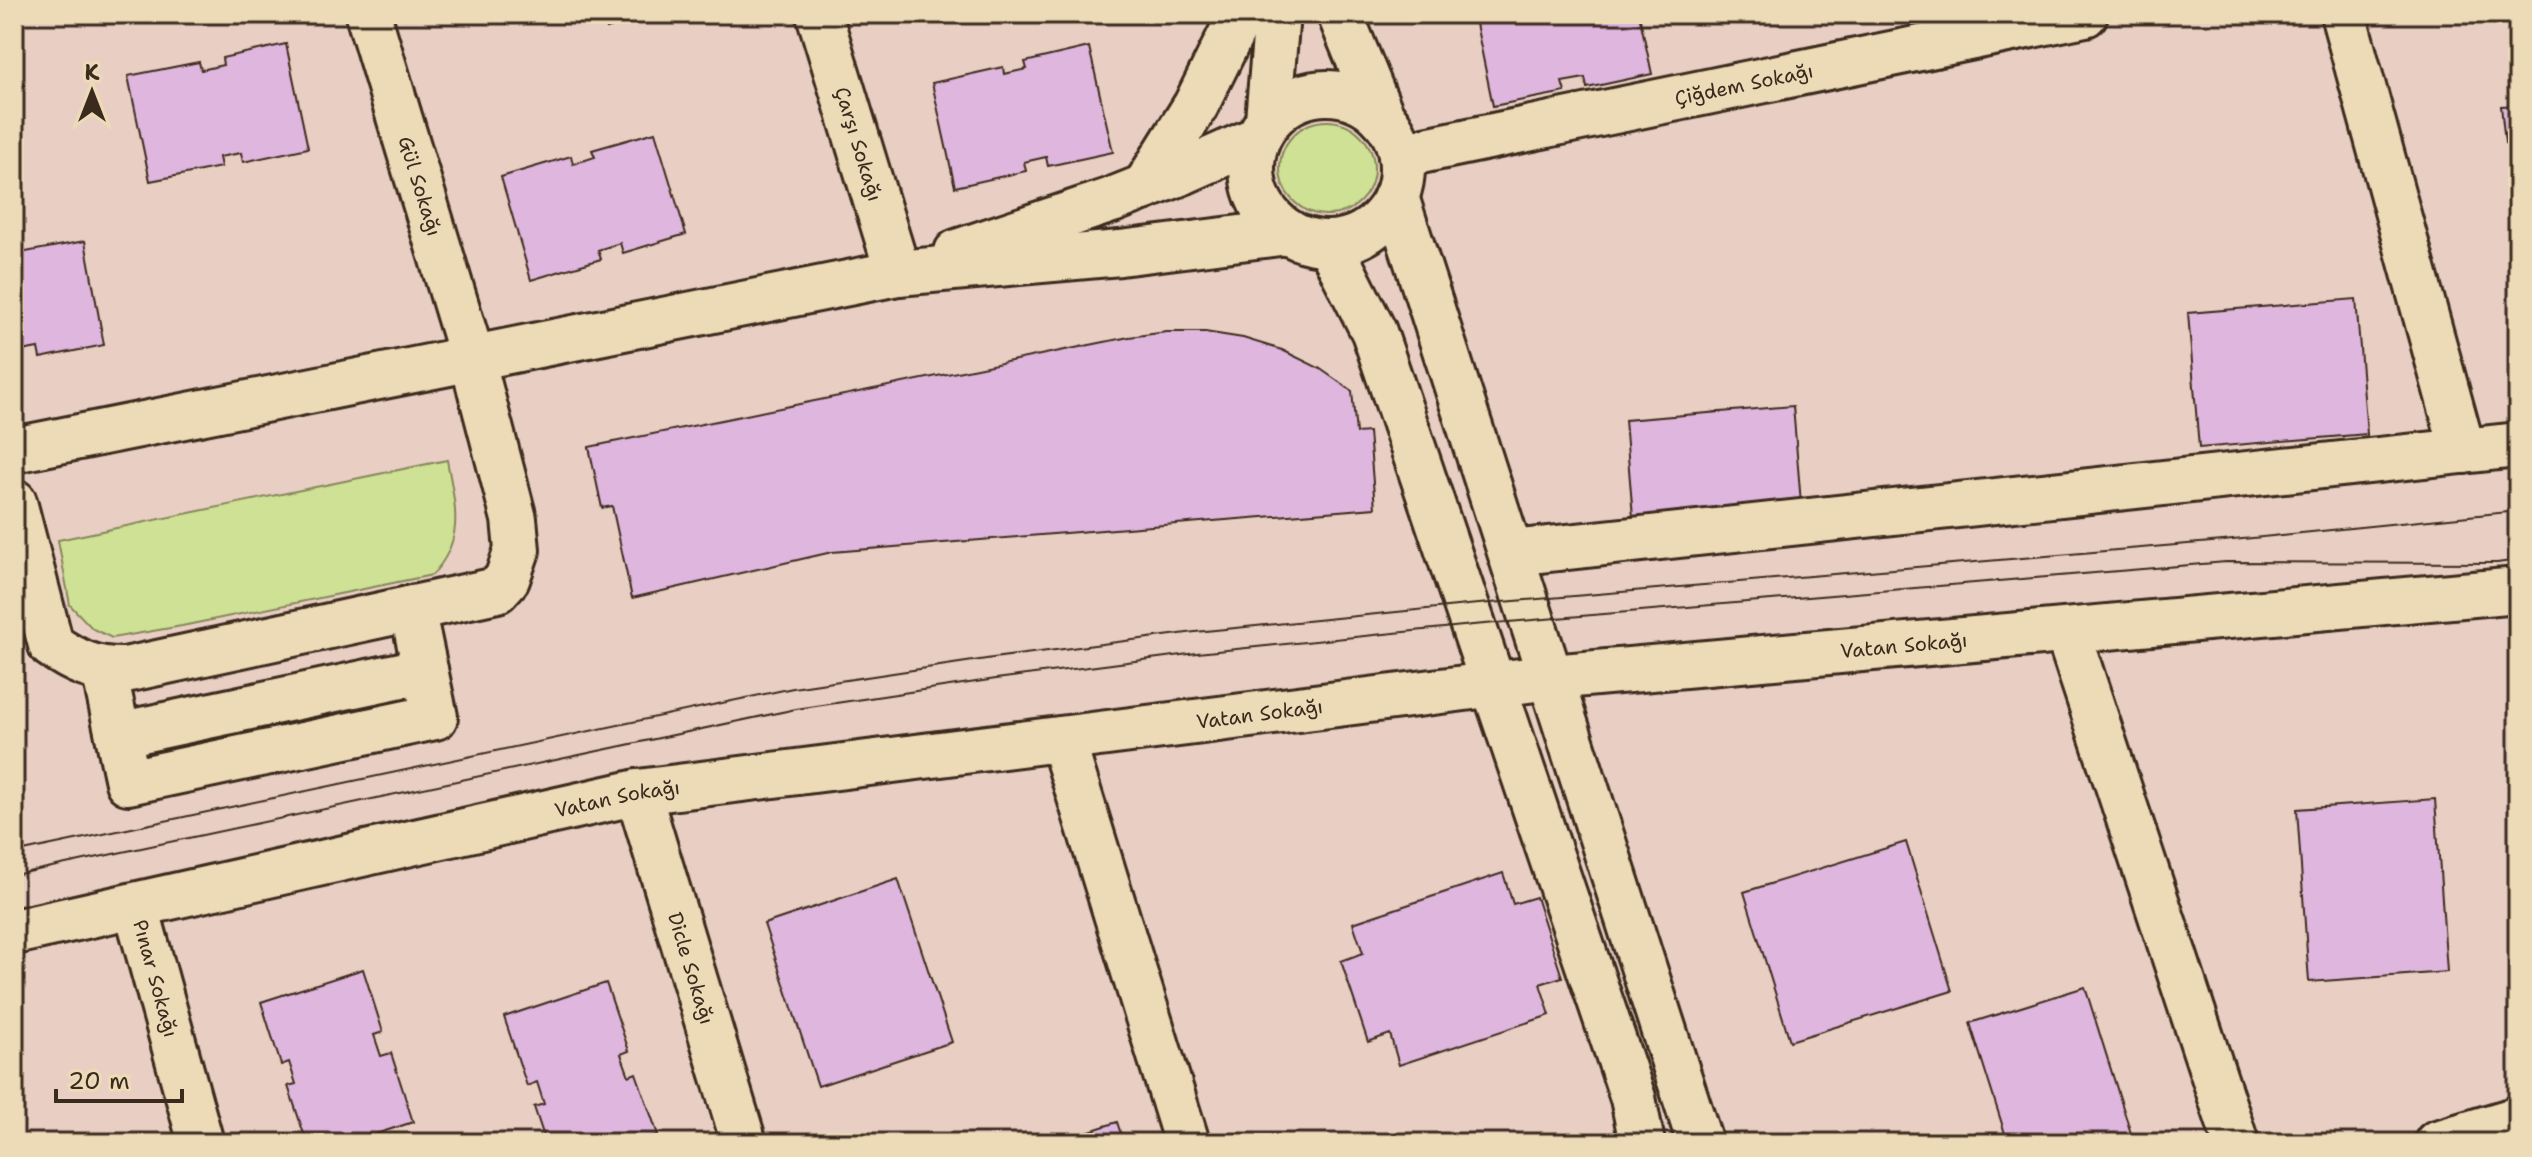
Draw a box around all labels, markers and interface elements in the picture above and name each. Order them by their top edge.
north arrow [52,52,132,132]
street label: Çiğdem Sokağı [1672,57,1815,111]
text: K [84,58,100,87]
street label: Çarşı Sokağı [829,84,888,204]
street label: Gül Sokağı [392,133,448,239]
street label: Vatan Sokağı [1839,627,1968,664]
street label: Vatan Sokağı [1195,693,1324,735]
street label: Vatan Sokağı [552,774,681,823]
street label: Dicle Sokağı [662,909,720,1027]
street label: Pınar Sokağı [127,917,184,1040]
scale bar [56,1053,182,1103]
text: 20 m [68,1065,130,1097]

